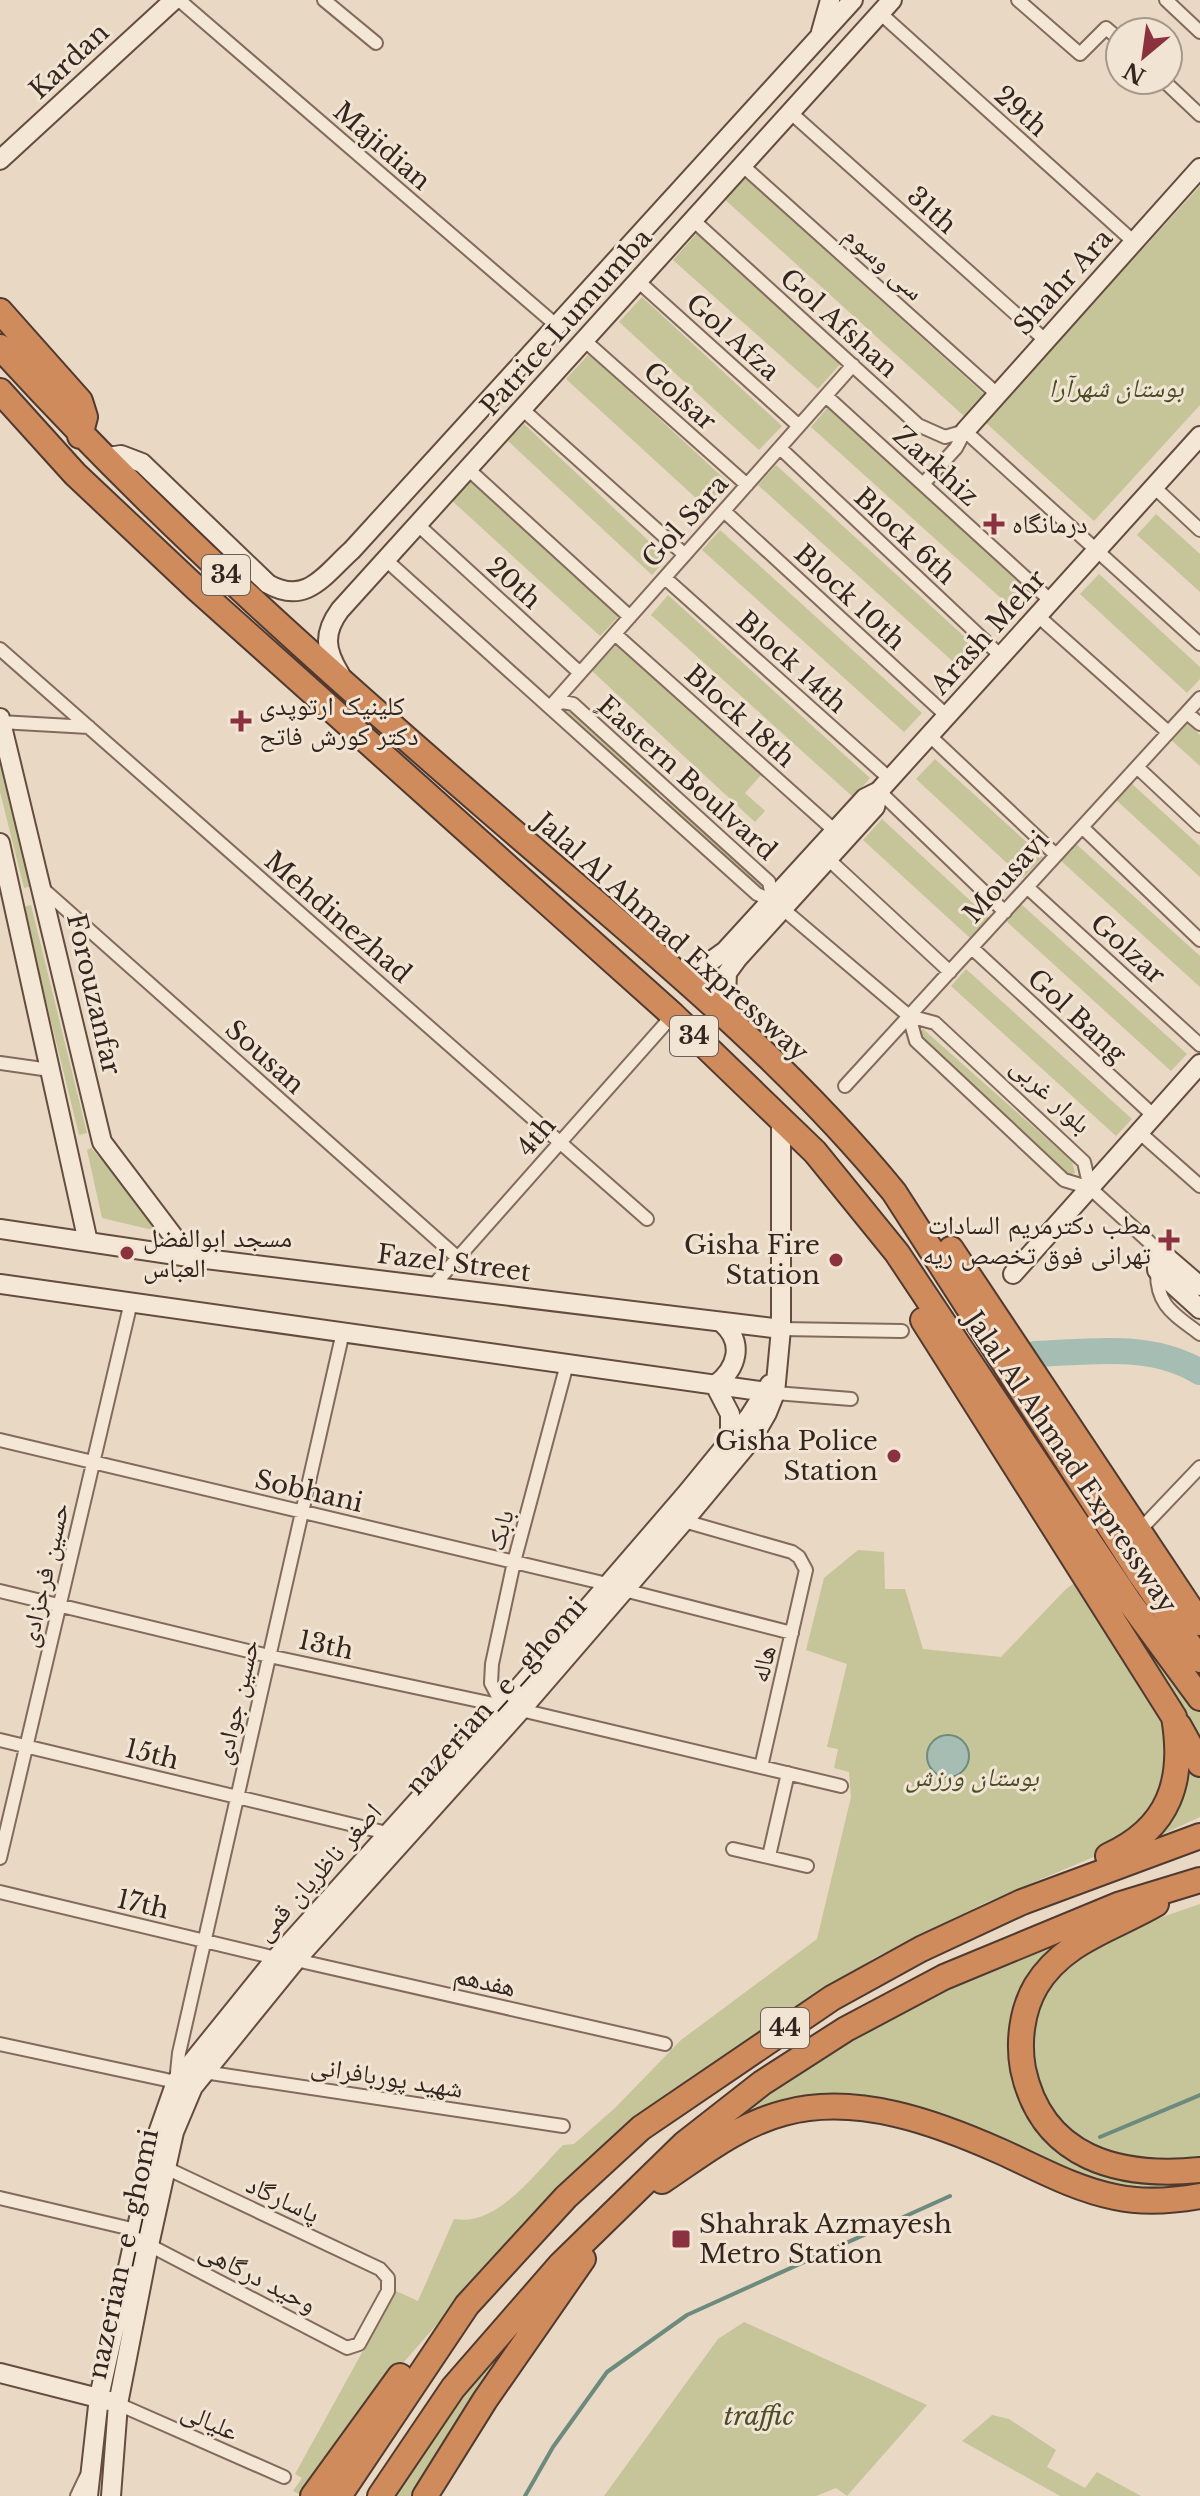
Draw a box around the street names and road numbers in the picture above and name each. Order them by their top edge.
street label: Kardan [23,16,115,106]
street label: 29th [988,79,1054,143]
street label: Majidian [327,95,437,197]
street label: 31th [901,180,963,240]
street label: سی وسوم [836,219,931,309]
street label: Patrice Lumumba [474,222,659,422]
street label: Shahr Ara [1007,222,1119,342]
street label: Gol Afshan [774,262,904,384]
street label: Gol Afza [680,287,787,387]
street label: Golsar [637,355,723,437]
street label: Zarkhiz [887,419,985,513]
street label: Gol Sara [635,468,735,574]
street label: Block 6th [848,481,962,591]
street label: Block 10th [788,537,912,657]
street label: 20th [480,550,548,616]
road number: 34 [202,555,250,595]
street label: Arash Mehr [923,563,1053,702]
street label: Block 14th [730,604,854,720]
street label: Block 18th [678,658,802,774]
street label: ٍEastern Boulvard [591,689,783,867]
street label: Jalal Al Ahmad Expressway [526,804,816,1069]
street label: Mousavi [956,824,1056,930]
street label: Mehdinezhad [258,845,418,989]
street label: Golzar [1084,907,1172,991]
street label: Forouzanfar [60,910,128,1078]
street label: Gol Bang [1021,962,1133,1070]
street label: Sousan [219,1013,311,1101]
road number: 34 [670,1016,718,1056]
street label: بلوار غربی [1004,1050,1098,1140]
street label: 4th [510,1109,562,1163]
street label: Fazel Street [375,1238,533,1288]
street label: Jalal Al Ahmad Expressway [956,1303,1184,1619]
street label: Sobhani [252,1463,366,1519]
street label: حسین فرحزادی [12,1500,76,1650]
street label: بابک [479,1506,521,1554]
street label: nazerian_e_ghomi [399,1590,593,1801]
street label: 13th [296,1624,356,1666]
street label: حسین جوادی [206,1636,266,1768]
street label: هاله [743,1642,783,1686]
street label: 15th [122,1732,182,1776]
street label: اصغر ناظریان قمی [248,1796,388,1948]
street label: 17th [114,1883,172,1926]
street label: هفدهم [451,1958,519,2005]
road number: 44 [761,2008,809,2048]
street label: شهید پوربافرانی [309,2049,465,2105]
street label: nazerian_e_ghomi [81,2126,165,2382]
street label: پاسارگاد [241,2168,325,2230]
street label: وحید درگاهی [194,2234,322,2320]
street label: علیالی [177,2394,243,2448]

